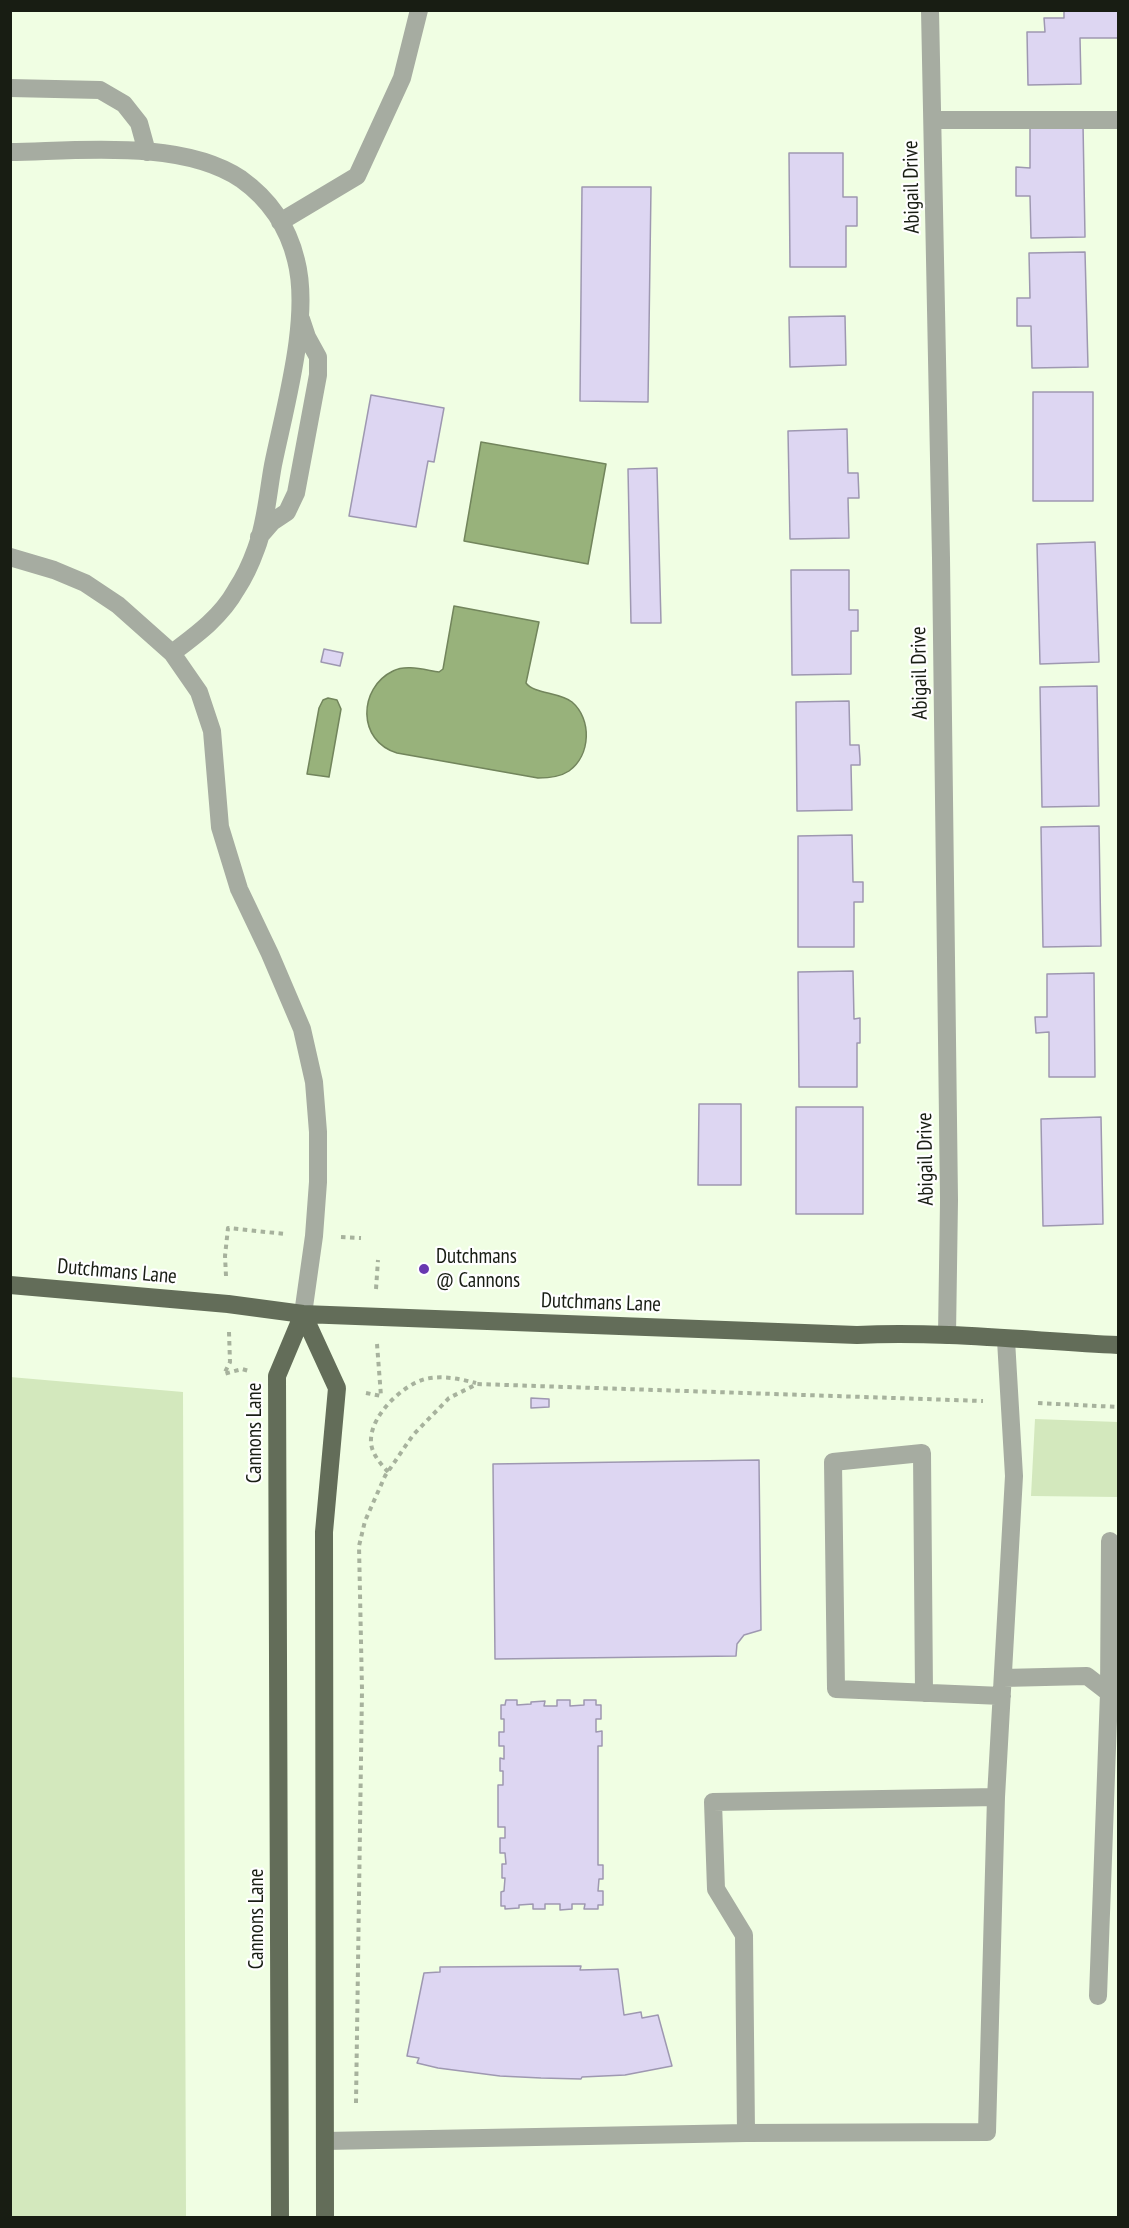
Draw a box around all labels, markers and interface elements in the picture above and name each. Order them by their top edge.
street label: Abigail Drive [899,140,925,234]
street label: Abigail Drive [907,626,933,720]
street label: Abigail Drive [913,1112,939,1206]
place label: Dutchmans @ Cannons [436,1244,520,1294]
street label: Dutchmans Lane [56,1254,178,1290]
marker: Dutchmans @ Cannons [417,1262,431,1276]
street label: Dutchmans Lane [541,1288,661,1318]
street label: Cannons Lane [242,1383,268,1483]
street label: Cannons Lane [244,1869,270,1969]

